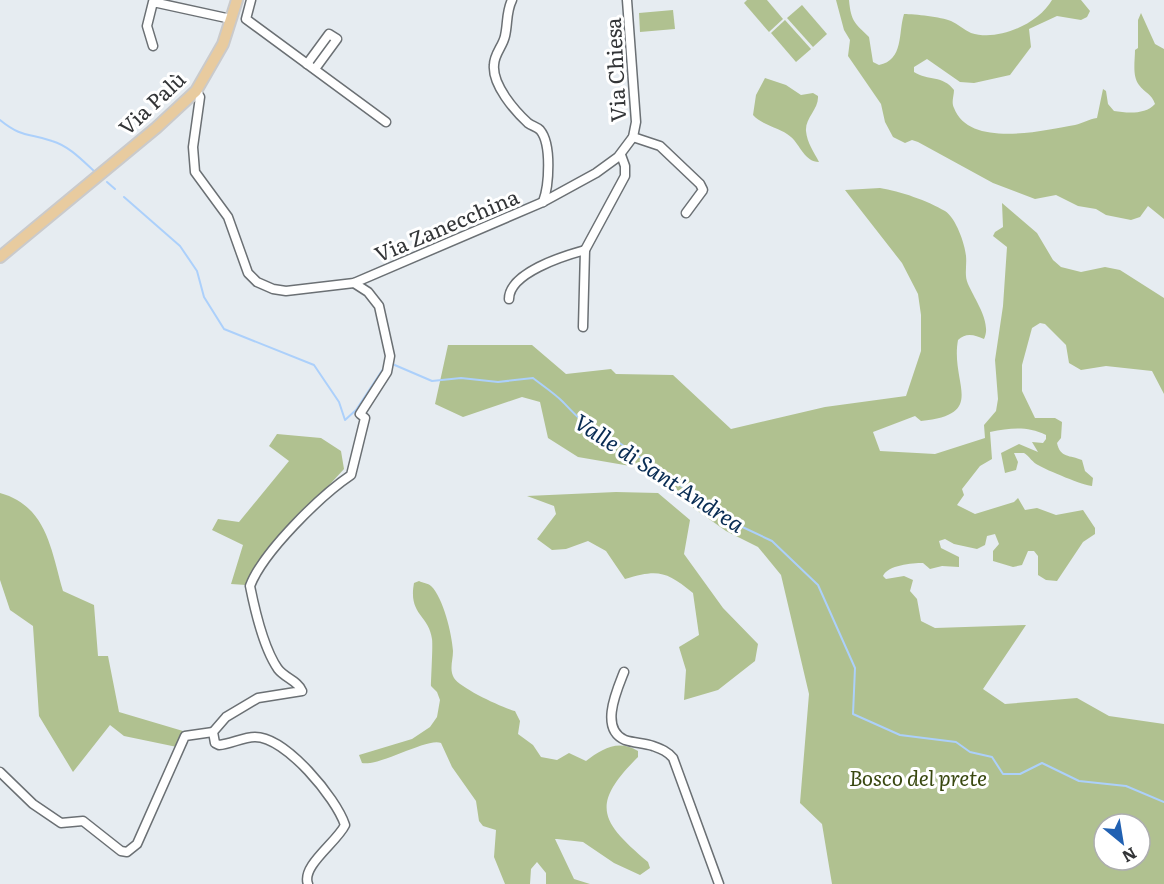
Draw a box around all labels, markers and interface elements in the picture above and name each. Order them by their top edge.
street label: Via Chiesa [596,16,632,123]
street label: Via Palù [111,63,191,141]
street label: Via Zanecchina [369,179,524,268]
water label: Valle di Sant'Andrea [568,405,752,540]
park label: Bosco del prete [849,761,987,792]
north arrow [1092,812,1152,872]
text: N [1118,842,1142,870]

